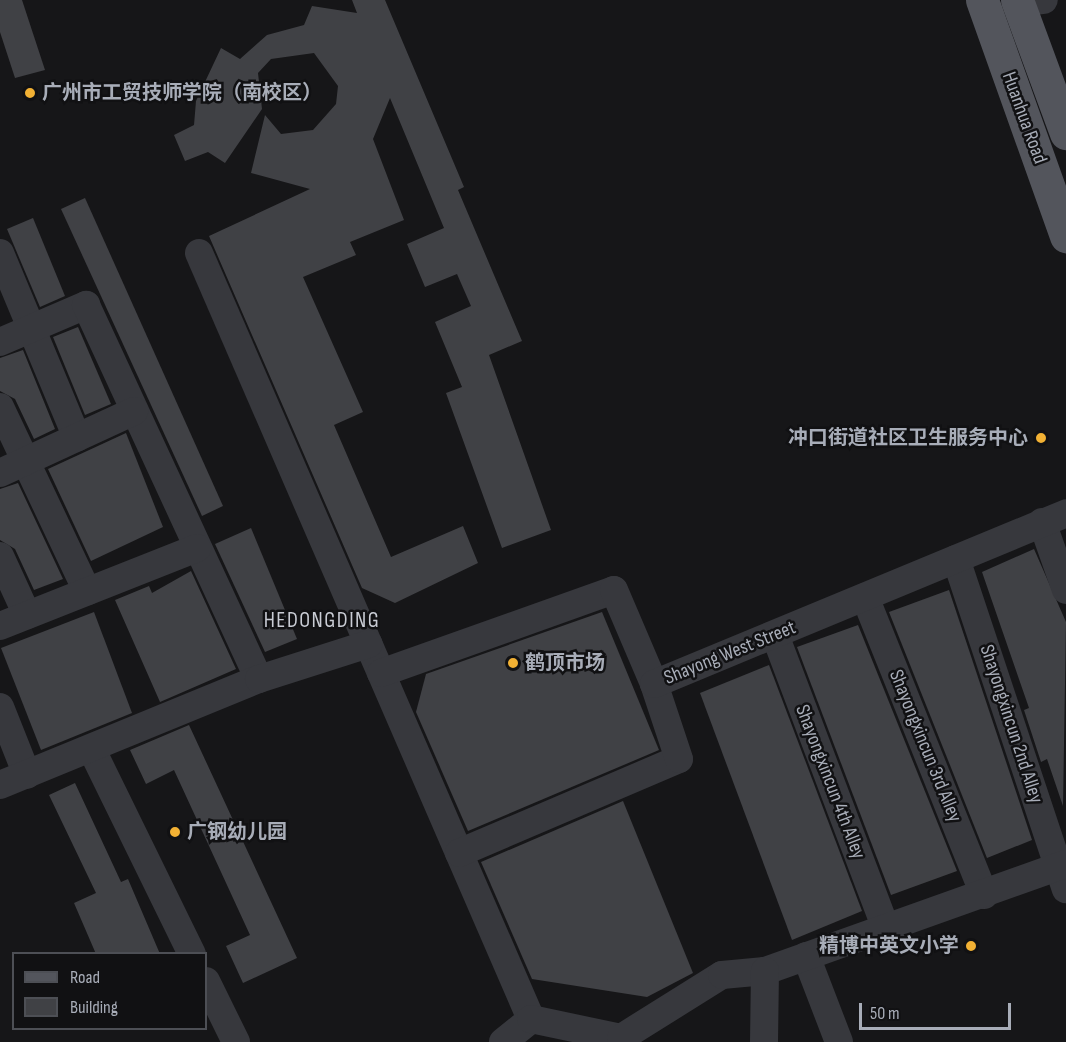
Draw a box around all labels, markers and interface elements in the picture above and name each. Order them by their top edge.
street label: Huanhua Road [996,69,1052,167]
place label: 广州市工贸技师学院（南校区） [42,81,322,105]
marker: 广州市工贸技师学院（南校区） [23,86,37,100]
place label: 冲口街道社区卫生服务中心 [788,426,1028,450]
marker: 冲口街道社区卫生服务中心 [1032,429,1050,447]
district label: HEDONGDING [264,608,380,634]
street label: Shayong West Street [661,616,799,690]
street label: Shayongxincun 2nd Alley [974,642,1048,806]
place label: 鹤顶市场 [525,651,605,675]
marker: 鹤顶市场 [506,656,520,670]
street label: Shayongxincun 3rd Alley [884,666,966,826]
street label: Shayongxincun 4th Alley [790,702,870,862]
place label: 广钢幼儿园 [187,820,287,844]
marker: 广钢幼儿园 [168,825,182,839]
place label: 精博中英文小学 [819,934,959,958]
marker: 精博中英文小学 [964,939,978,953]
legend [12,952,207,1030]
text: Road [70,967,100,988]
scale bar [862,991,1014,1029]
text: Building [70,997,118,1018]
text: 50 m [870,1003,900,1024]

